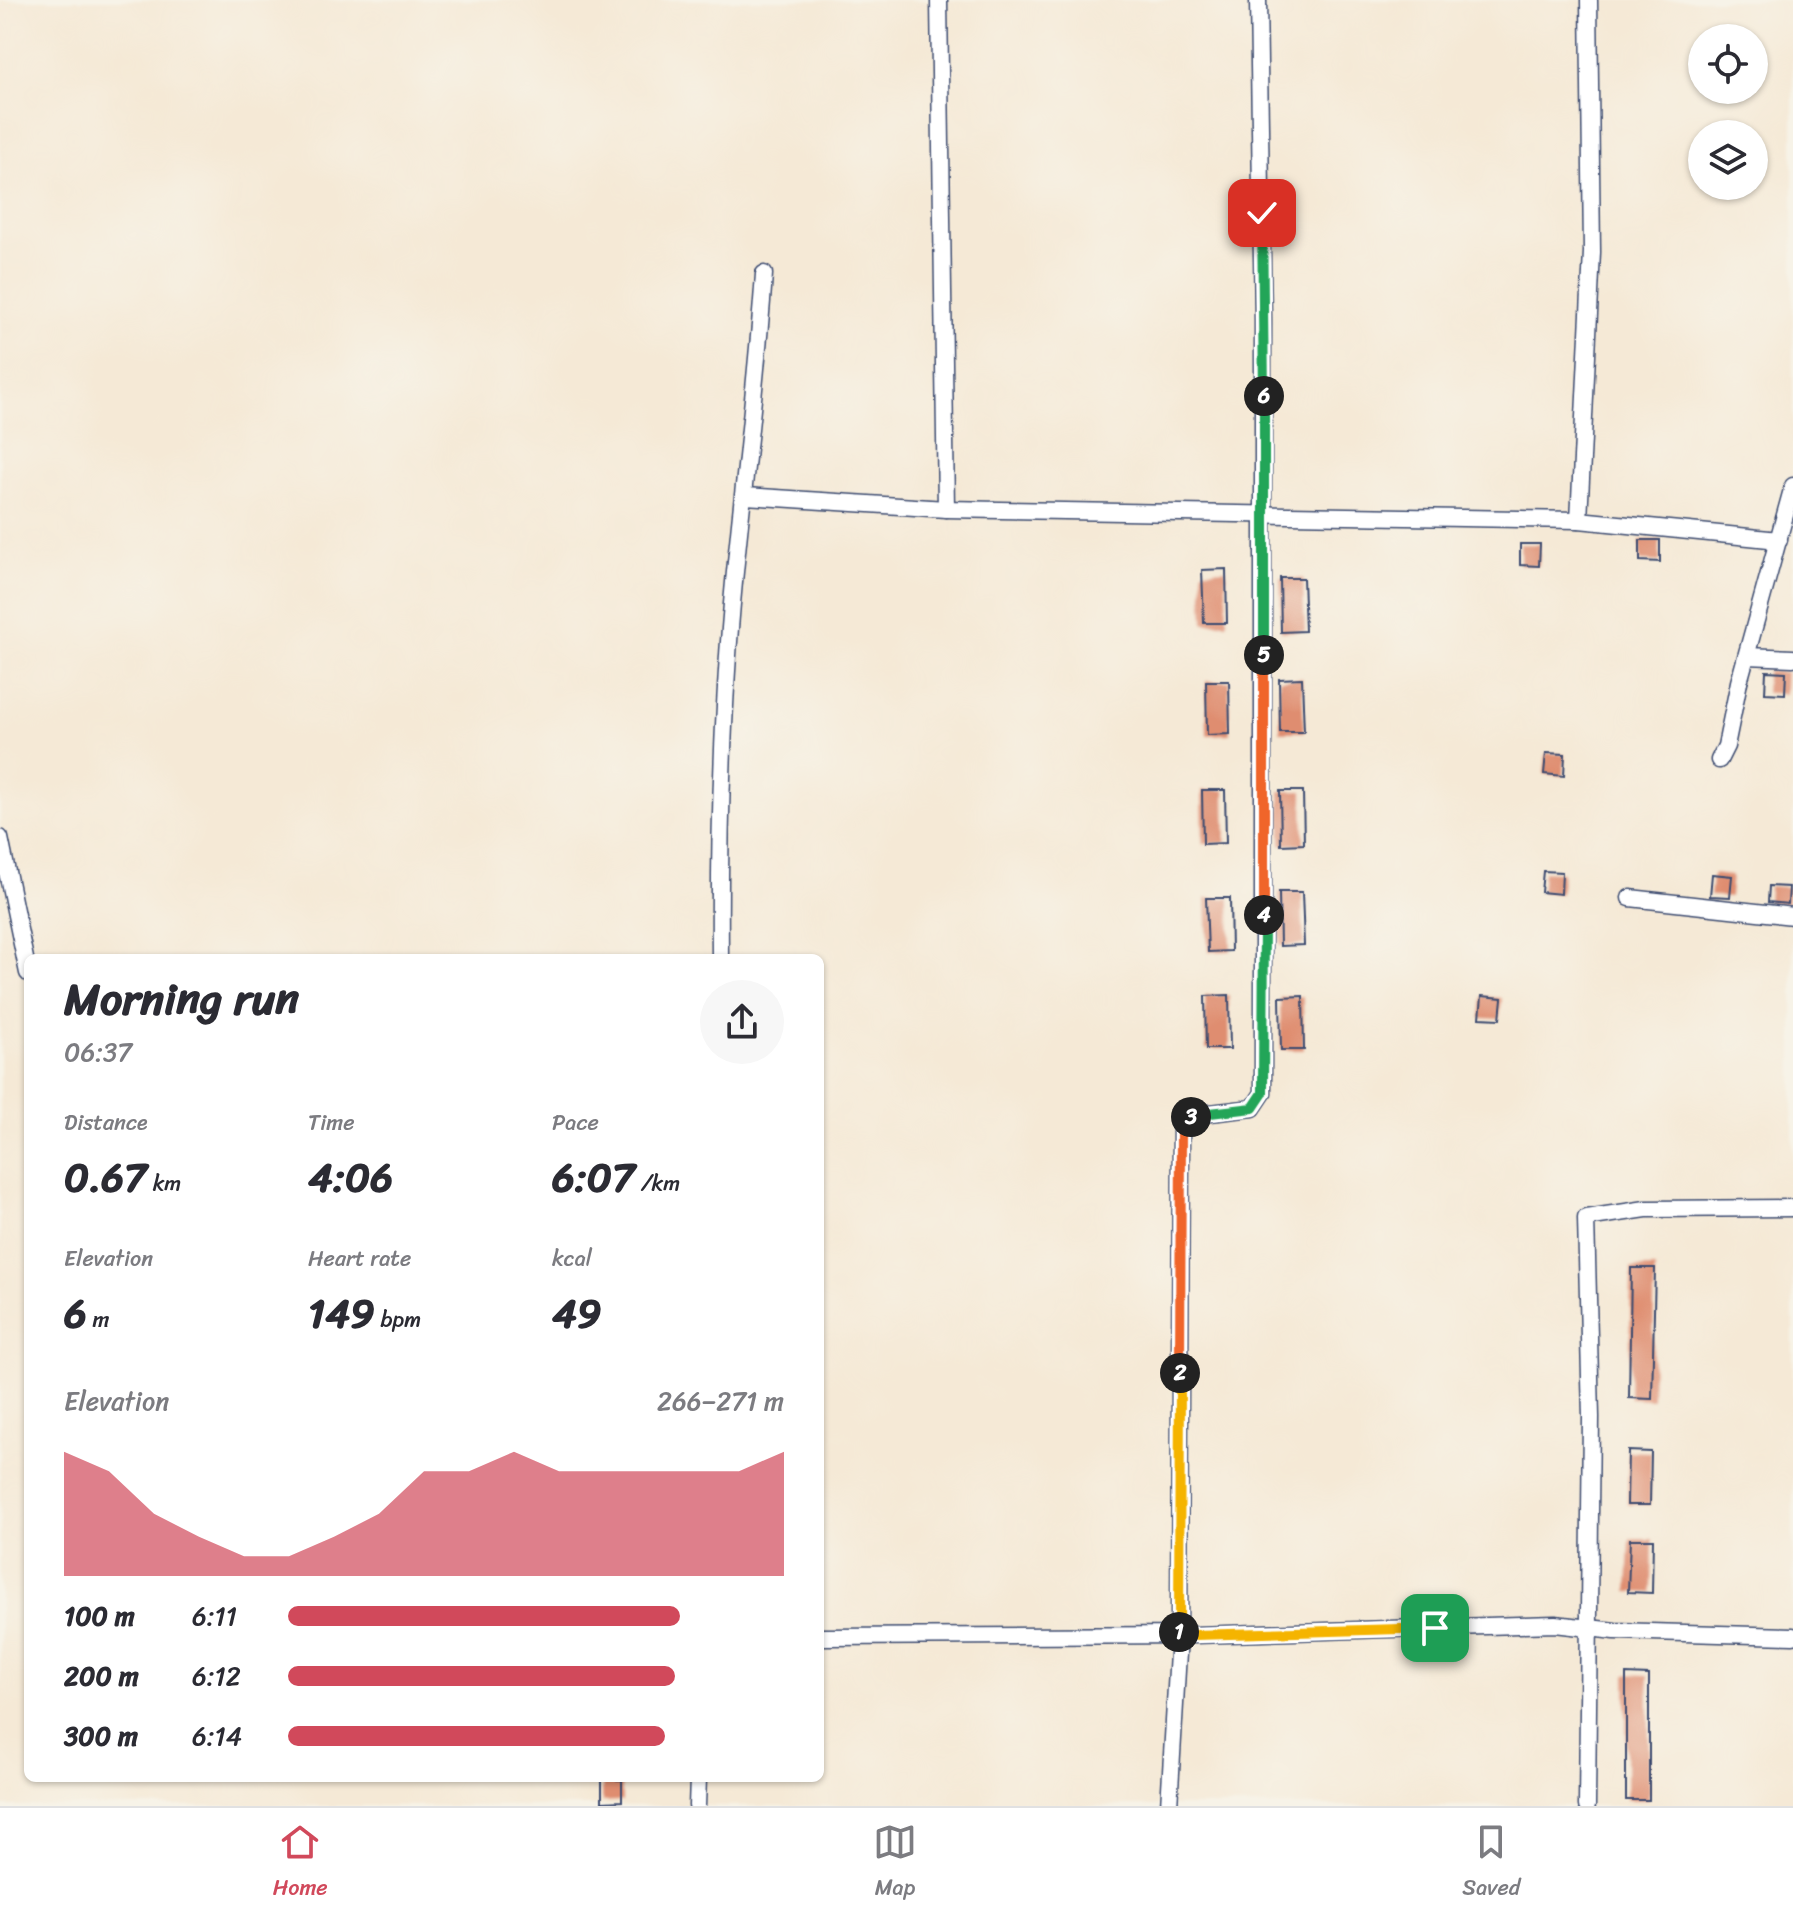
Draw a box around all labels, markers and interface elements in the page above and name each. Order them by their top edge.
map controls [1688,24,1768,200]
button: locate [1688,24,1768,104]
button: layers [1688,120,1768,200]
pin [1228,179,1296,247]
icon: check [1240,191,1284,235]
pin: 6 [1244,376,1284,416]
text: 6 [1258,376,1270,415]
pin: 5 [1244,635,1284,675]
text: 5 [1257,635,1271,674]
pin: 4 [1244,895,1284,935]
text: 4 [1257,895,1271,934]
text: Morning run [64,960,299,1038]
button: share [700,980,784,1064]
text: 06:37 [64,1029,132,1075]
pin: 3 [1171,1097,1211,1137]
text: 3 [1185,1097,1197,1136]
text: Distance [64,1103,148,1142]
text: Time [308,1103,355,1142]
text: Pace [552,1103,599,1142]
text: 0.67 [64,1142,147,1213]
text: 4:06 [308,1142,393,1213]
text: 6:07 [552,1142,635,1213]
text: km [147,1164,181,1203]
text: /km [635,1164,680,1203]
text: Elevation [64,1239,153,1278]
text: Heart rate [308,1239,411,1278]
text: kcal [552,1239,592,1278]
text: 6 [64,1278,87,1349]
text: 149 [308,1278,375,1349]
text: 49 [552,1278,602,1349]
text: m [87,1300,109,1339]
text: bpm [375,1300,421,1339]
pin: 2 [1160,1353,1200,1393]
text: 2 [1174,1353,1186,1392]
text: Elevation [64,1378,169,1424]
text: 266–271 m [657,1378,784,1424]
text: 100 m [64,1593,135,1639]
text: 6:11 [192,1593,237,1639]
pin [1401,1594,1469,1662]
icon: arrive [1413,1606,1457,1650]
pin: 1 [1159,1612,1199,1652]
text: 1 [1174,1612,1184,1651]
text: 200 m [64,1653,139,1699]
text: 6:12 [192,1653,241,1699]
text: 300 m [64,1713,138,1759]
text: 6:14 [192,1713,242,1759]
tab: Home [273,1820,328,1907]
tab: Map [873,1820,917,1907]
tab: Saved [1462,1820,1520,1907]

